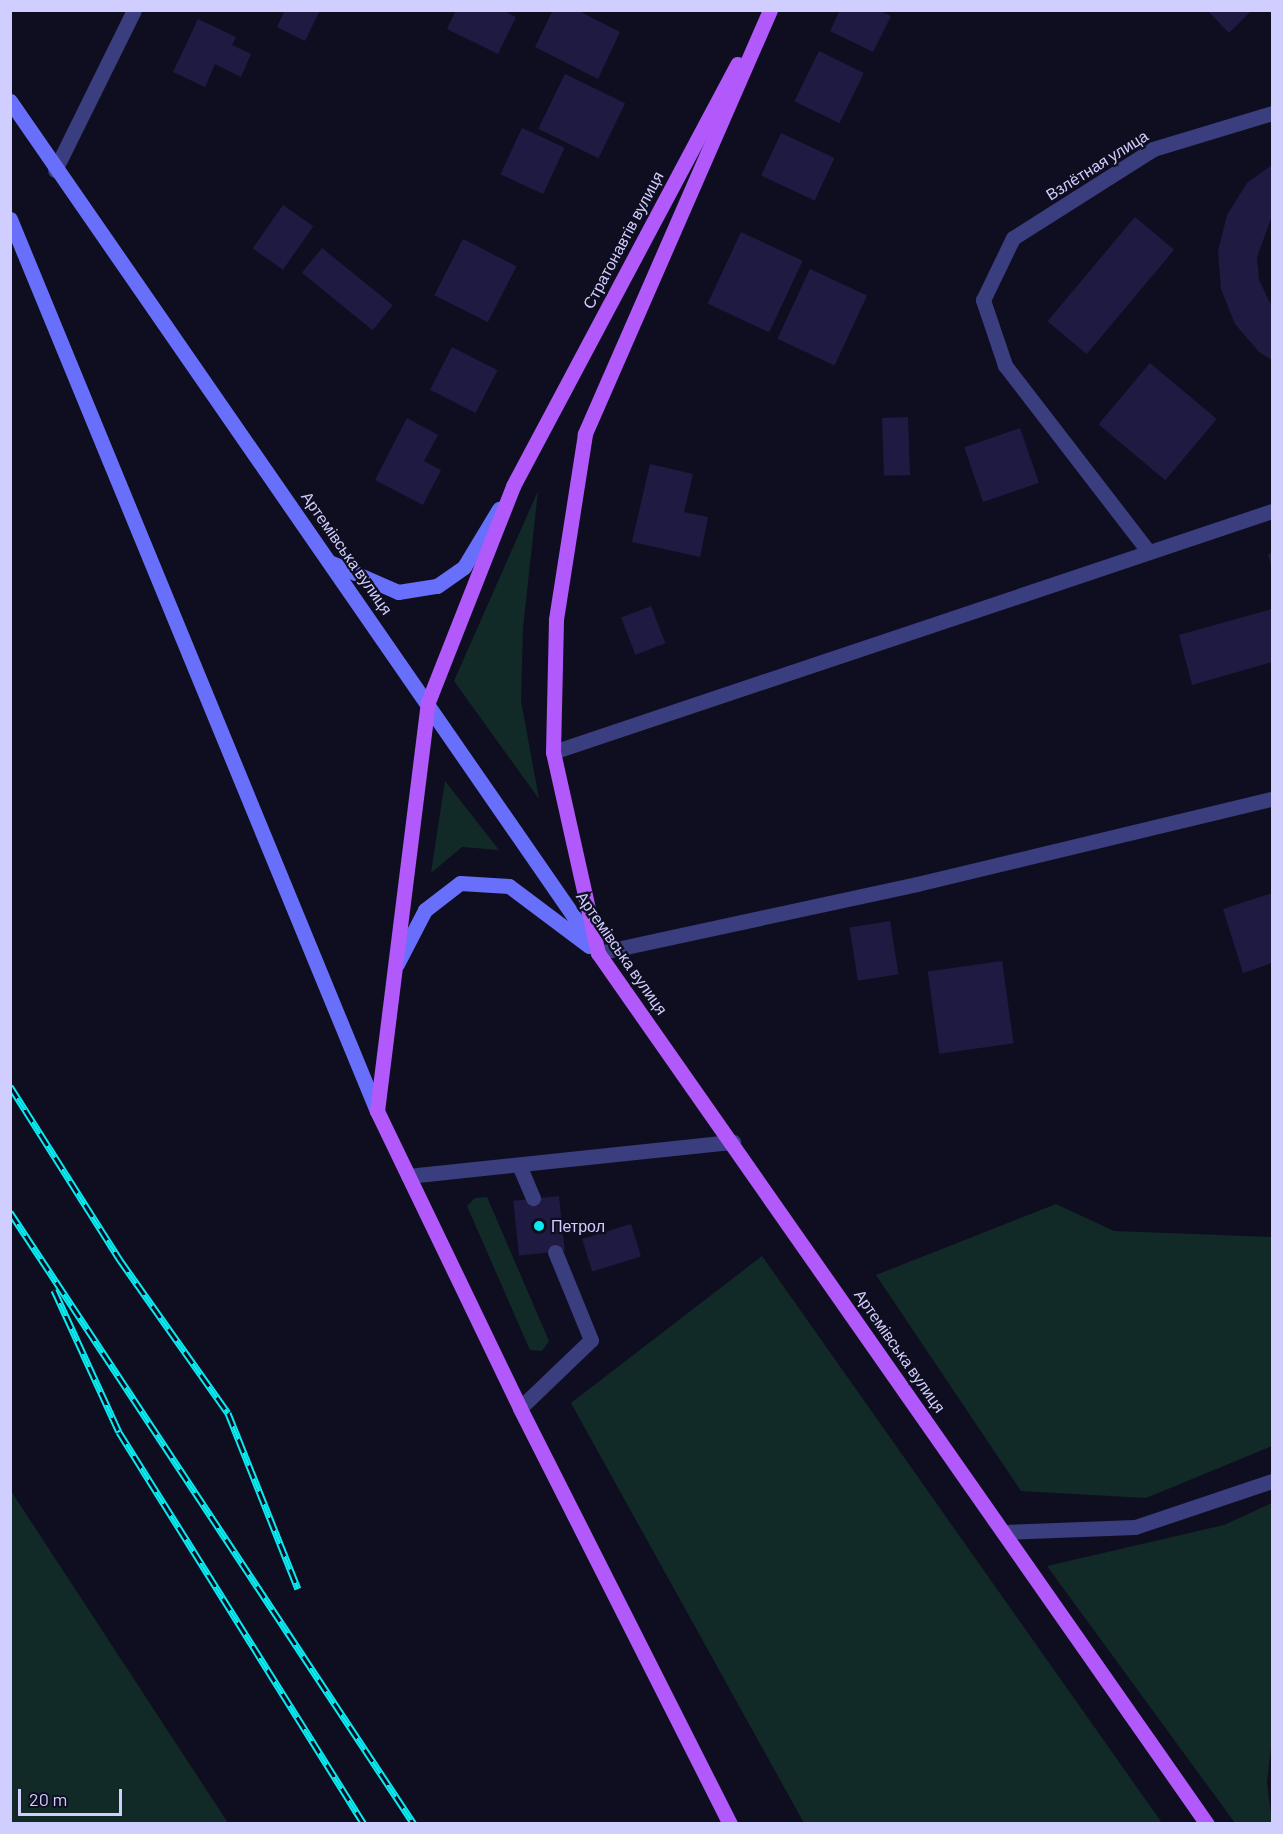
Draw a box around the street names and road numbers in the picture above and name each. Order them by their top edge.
street label: Взлётная улица [1042,126,1152,204]
street label: Стратонавтів вулиця [579,168,667,312]
street label: Артемівська вулиця [297,488,397,618]
street label: Артемівська вулиця [572,888,672,1018]
street label: Артемівська вулиця [850,1286,950,1416]

